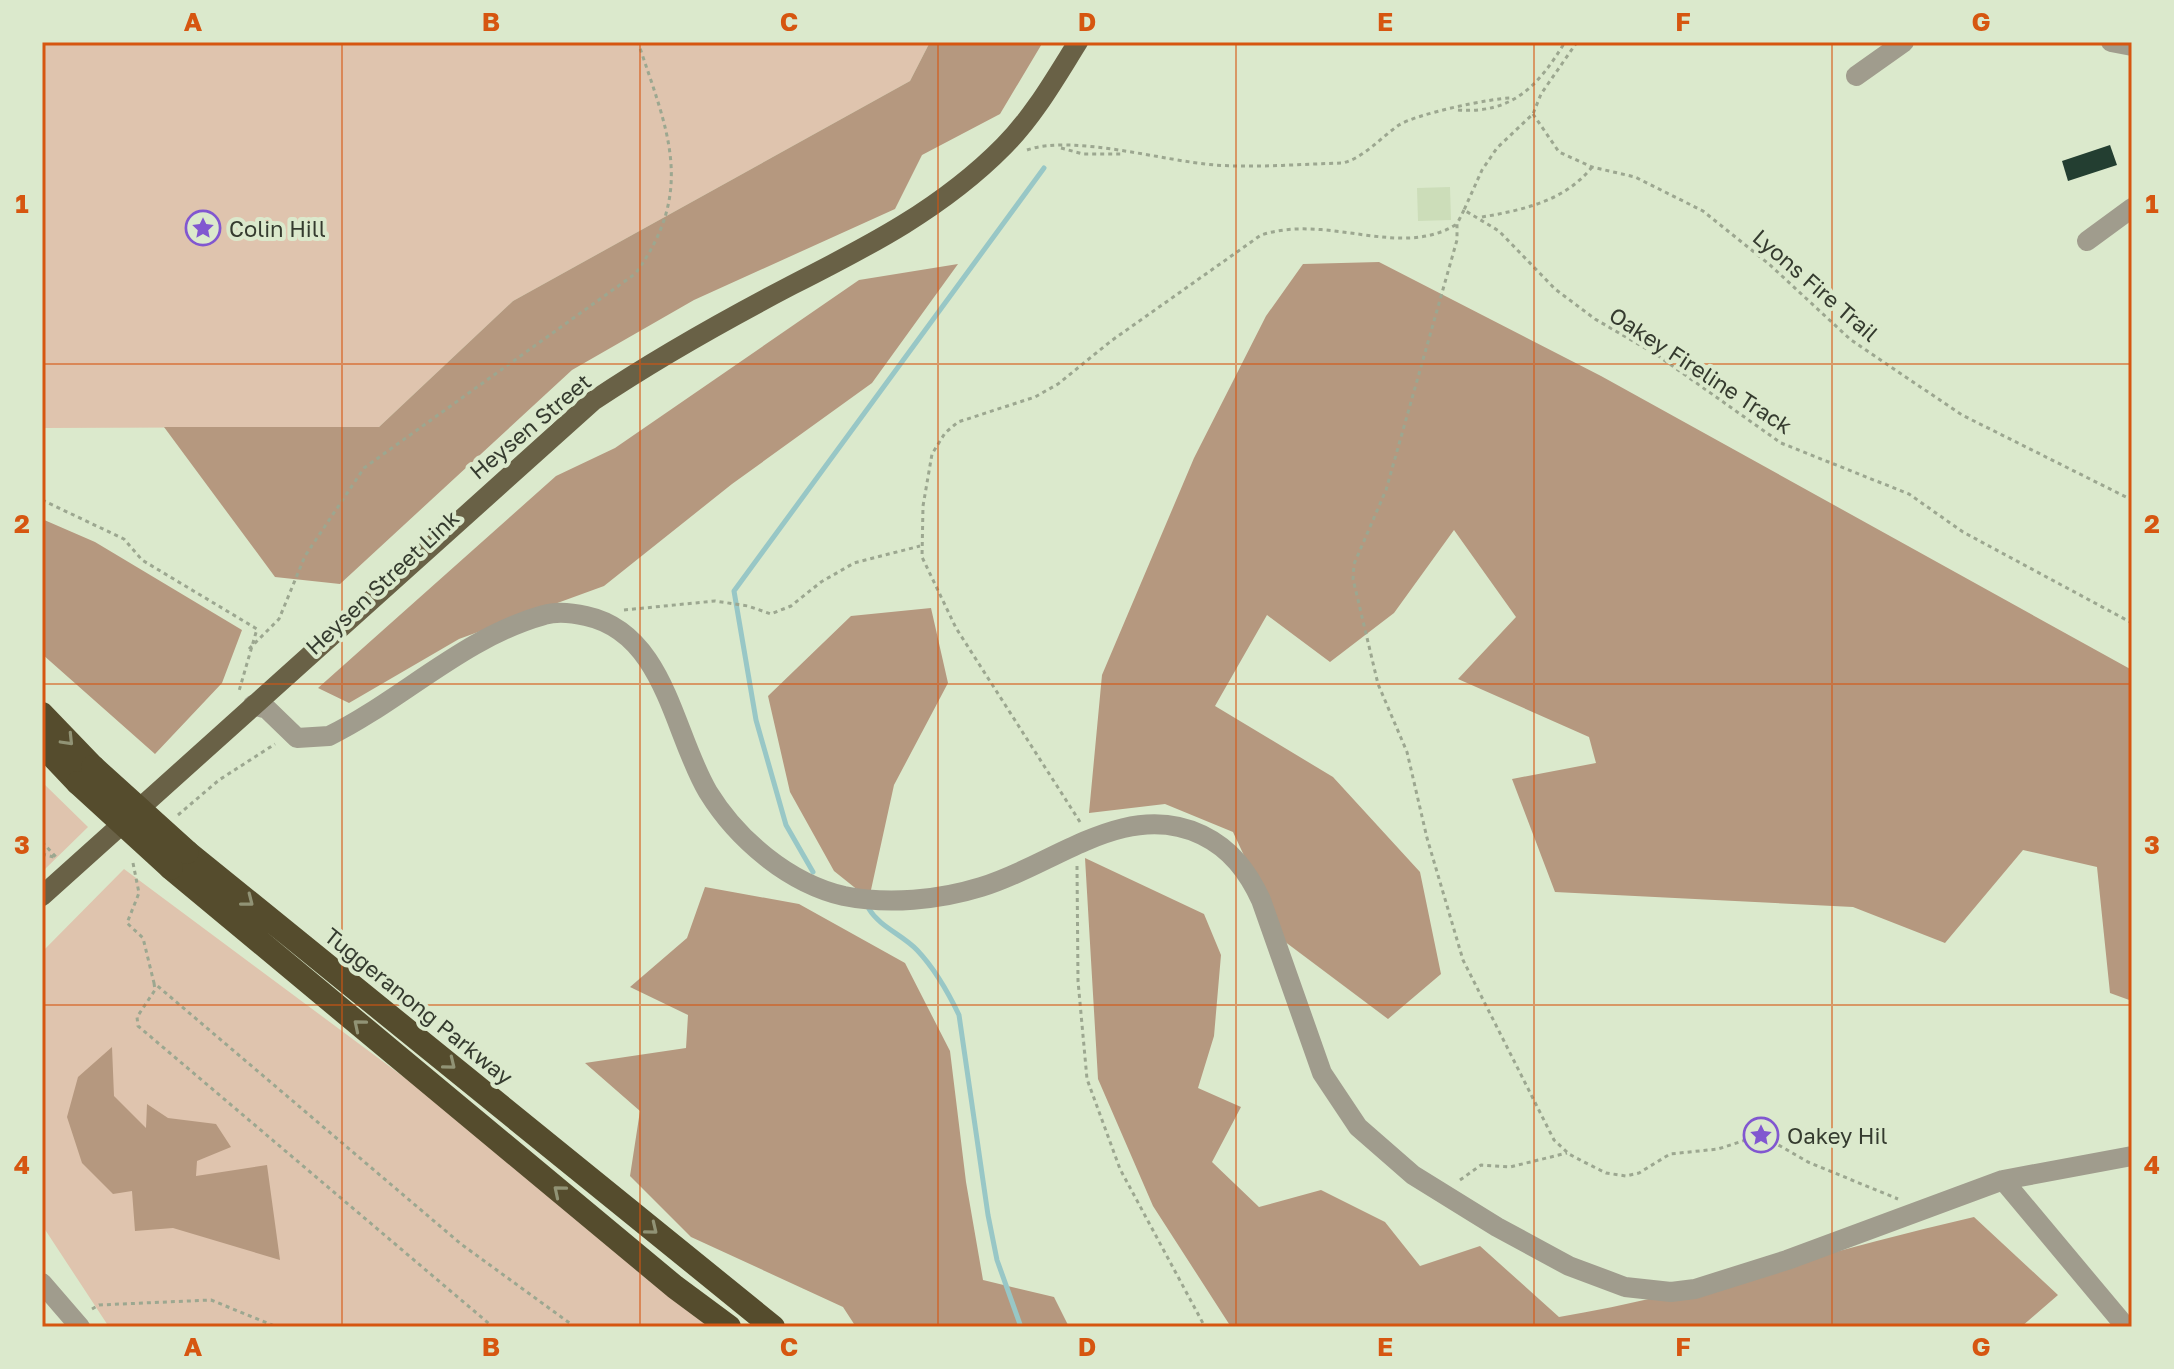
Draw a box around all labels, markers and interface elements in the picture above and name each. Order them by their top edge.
text: A [184,6,203,37]
text: B [482,6,500,37]
text: C [780,6,798,37]
text: D [1078,6,1096,37]
text: E [1377,6,1393,37]
text: F [1675,6,1691,37]
text: G [1971,6,1991,37]
text: 1 [15,188,29,219]
text: 1 [2145,188,2159,219]
place icon: Colin Hill [184,209,222,247]
place label: Colin Hill [229,215,326,242]
street label: Lyons Fire Trail [1748,223,1884,347]
street label: Oakey Fireline Track [1605,301,1797,439]
street label: Heysen Street [464,367,596,485]
street label: Heysen Street Link [300,504,464,660]
text: 2 [14,508,30,539]
text: 2 [2144,508,2160,539]
one-way arrow [58,731,73,745]
text: 3 [14,829,30,860]
text: 3 [2144,829,2160,860]
one-way arrow [239,891,254,905]
street label: Tuggeranong Parkway [319,922,519,1090]
one-way arrow [353,1020,368,1034]
one-way arrow [441,1055,456,1069]
place icon: Oakey Hil [1742,1116,1780,1154]
place label: Oakey Hil [1787,1122,1888,1149]
text: 4 [14,1149,30,1180]
text: 4 [2144,1149,2160,1180]
one-way arrow [554,1186,568,1201]
one-way arrow [642,1219,657,1233]
text: A [184,1331,203,1362]
text: B [482,1331,500,1362]
text: C [780,1331,798,1362]
text: D [1078,1331,1096,1362]
text: E [1377,1331,1393,1362]
text: F [1675,1331,1691,1362]
text: G [1971,1331,1991,1362]

